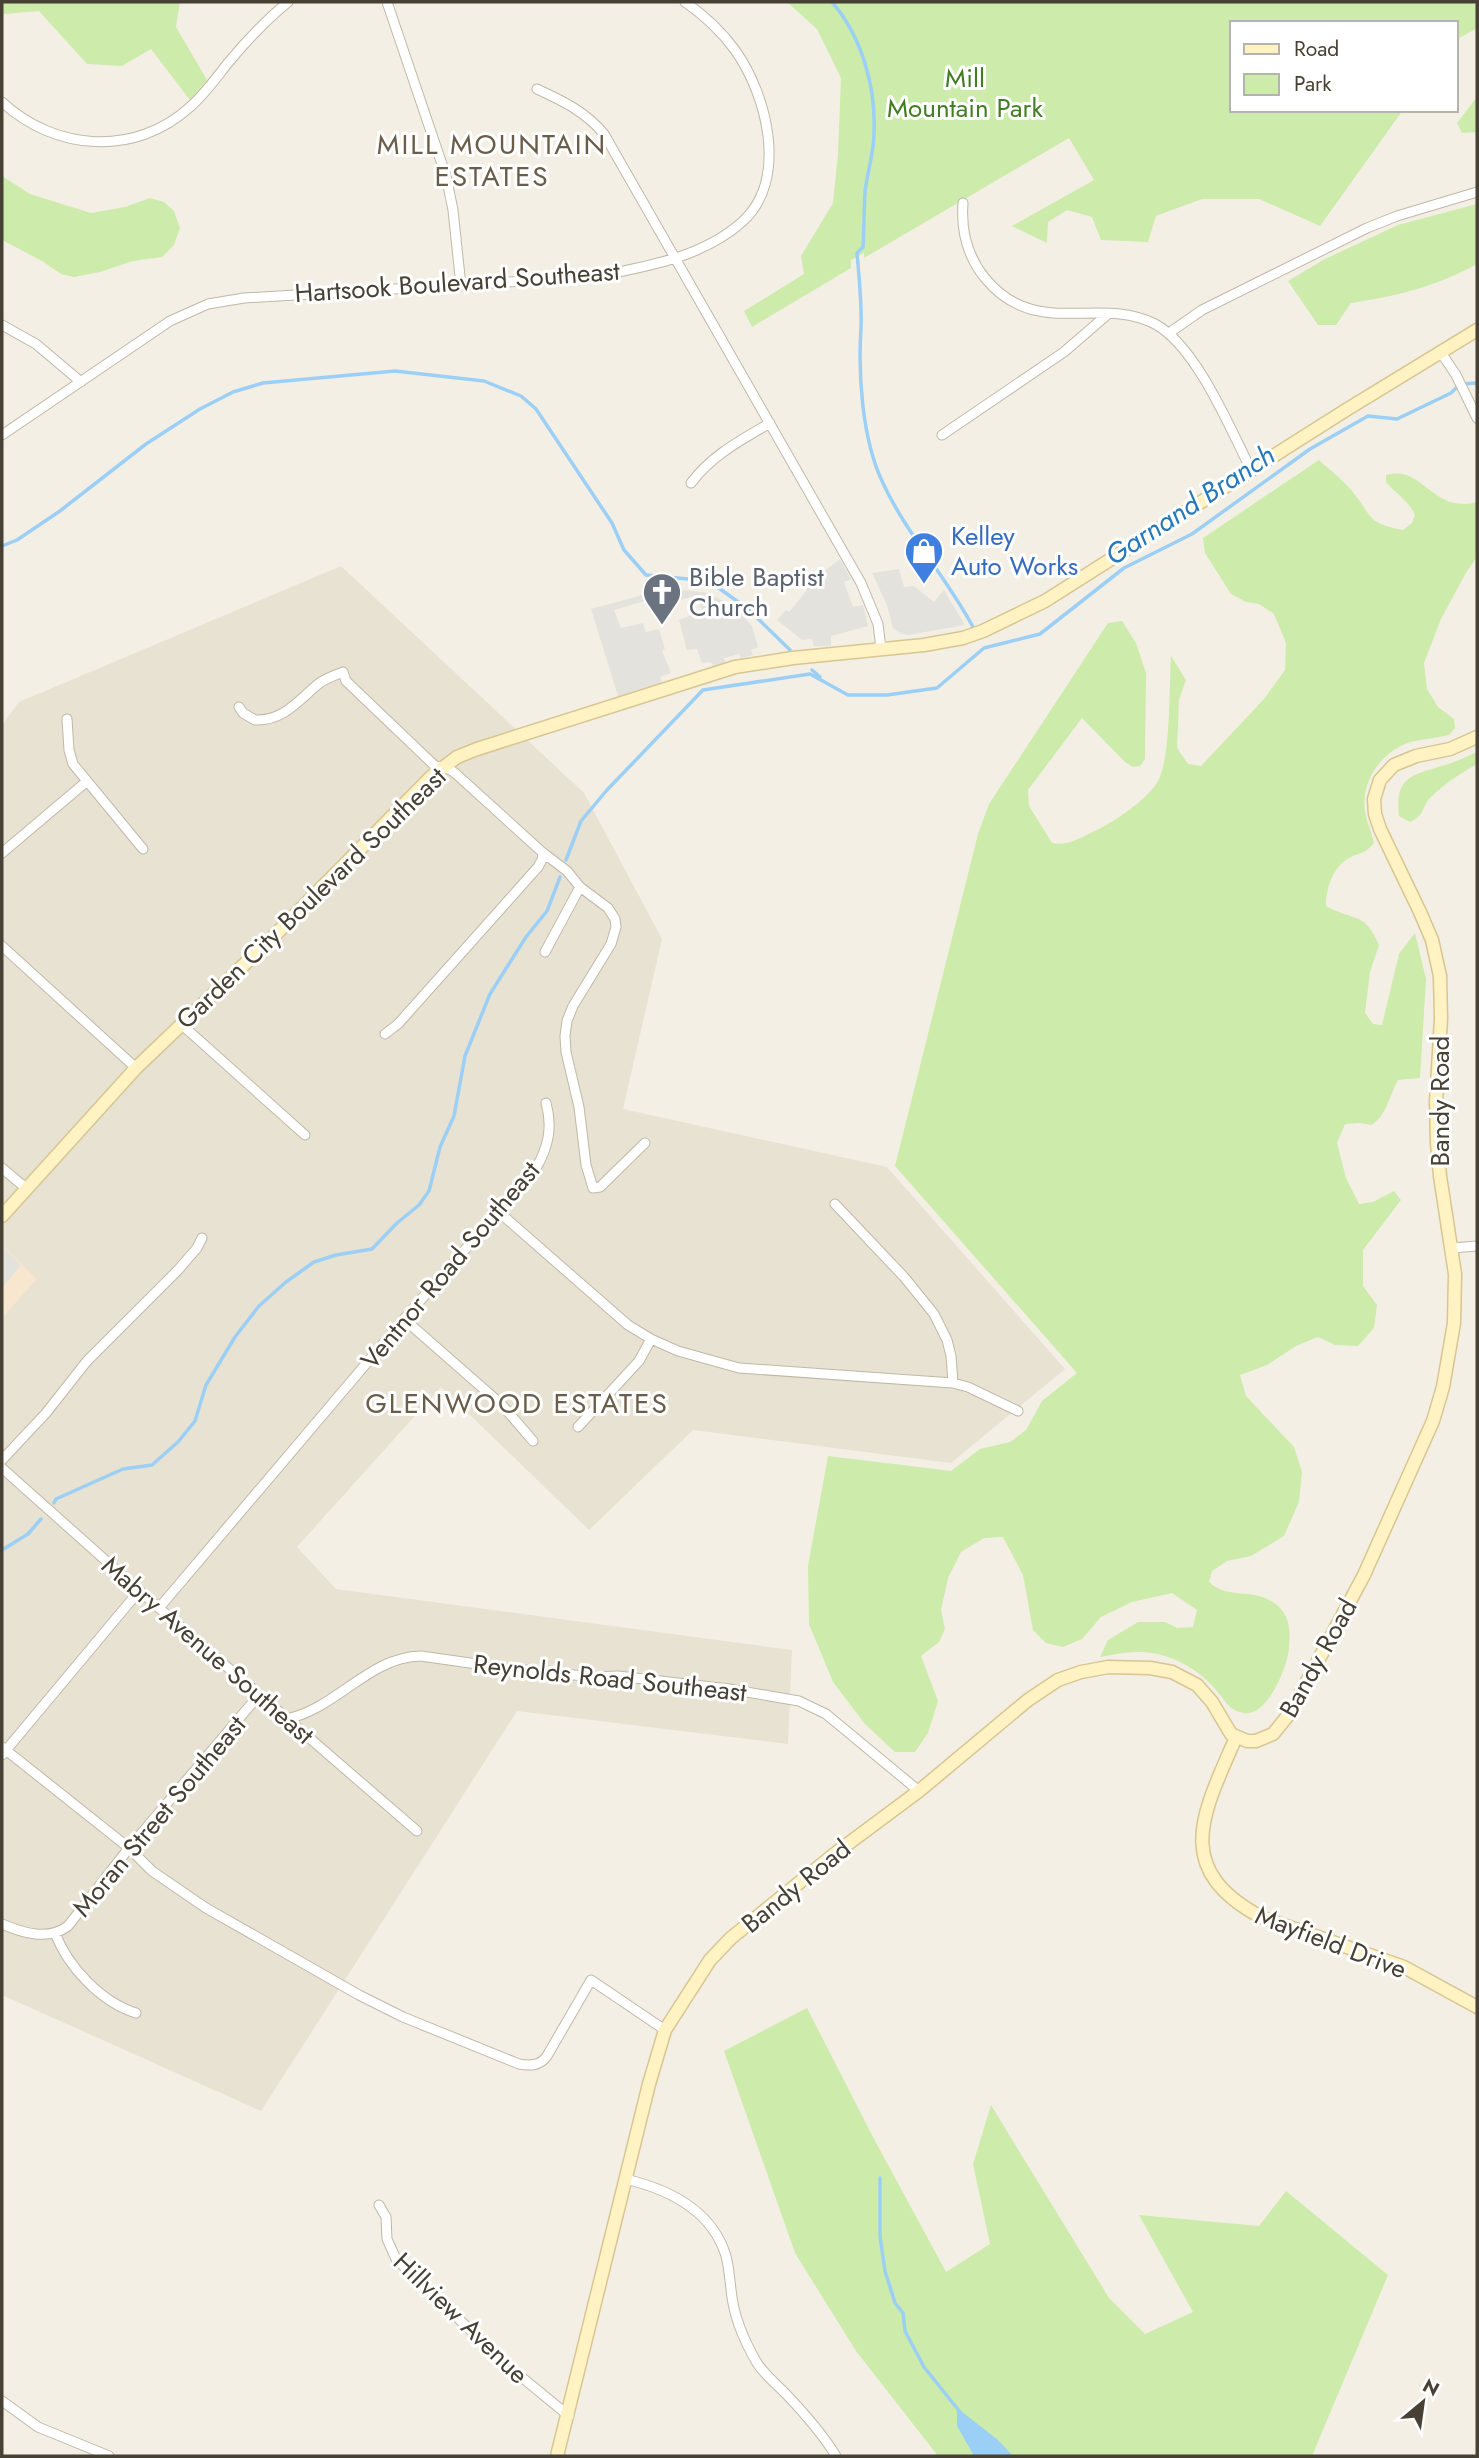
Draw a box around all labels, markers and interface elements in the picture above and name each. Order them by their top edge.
legend [1230,21,1458,112]
text: Road [1294,34,1339,64]
park label: Mill Mountain Park [887,59,1043,127]
text: Park [1294,69,1332,99]
district label: MILL MOUNTAIN ESTATES [377,124,607,197]
street label: Hartsook Boulevard Southeast [293,252,622,312]
water label: Garnand Branch [1097,435,1283,575]
place label: Kelley Auto Works [951,517,1078,585]
shop icon: Kelley Auto Works [903,530,945,585]
place label: Bible Baptist Church [689,558,825,626]
church icon: Bible Baptist Church [641,571,683,626]
street label: Garden City Boulevard Southeast [167,758,455,1038]
street label: Bandy Road [1421,1036,1459,1166]
street label: Ventnor Road Southeast [351,1152,549,1377]
district label: GLENWOOD ESTATES [365,1383,669,1424]
street label: Mabry Avenue Southeast [93,1547,323,1754]
street label: Bandy Road [1270,1592,1366,1724]
street label: Reynolds Road Southeast [472,1645,749,1711]
street label: Moran Street Southeast [63,1706,255,1925]
street label: Bandy Road [733,1830,859,1942]
street label: Mayfield Drive [1250,1896,1412,1988]
street label: Hillview Avenue [385,2244,537,2392]
north arrow [1388,2367,1458,2437]
text: N [1418,2372,1444,2403]

